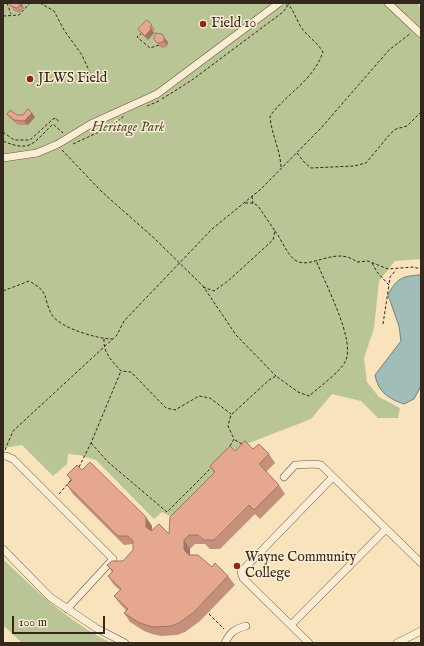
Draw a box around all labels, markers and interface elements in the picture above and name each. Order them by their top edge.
place label: Field 10 [211,16,256,32]
marker: Field 10 [198,19,208,29]
place label: JLWS Field [38,71,107,87]
marker: JLWS Field [25,74,35,84]
park label: Heritage Park [91,120,165,136]
place label: Wayne Community College [245,550,356,582]
marker: Wayne Community College [232,561,242,571]
scale bar [14,608,107,634]
text: 100 m [19,615,47,630]

